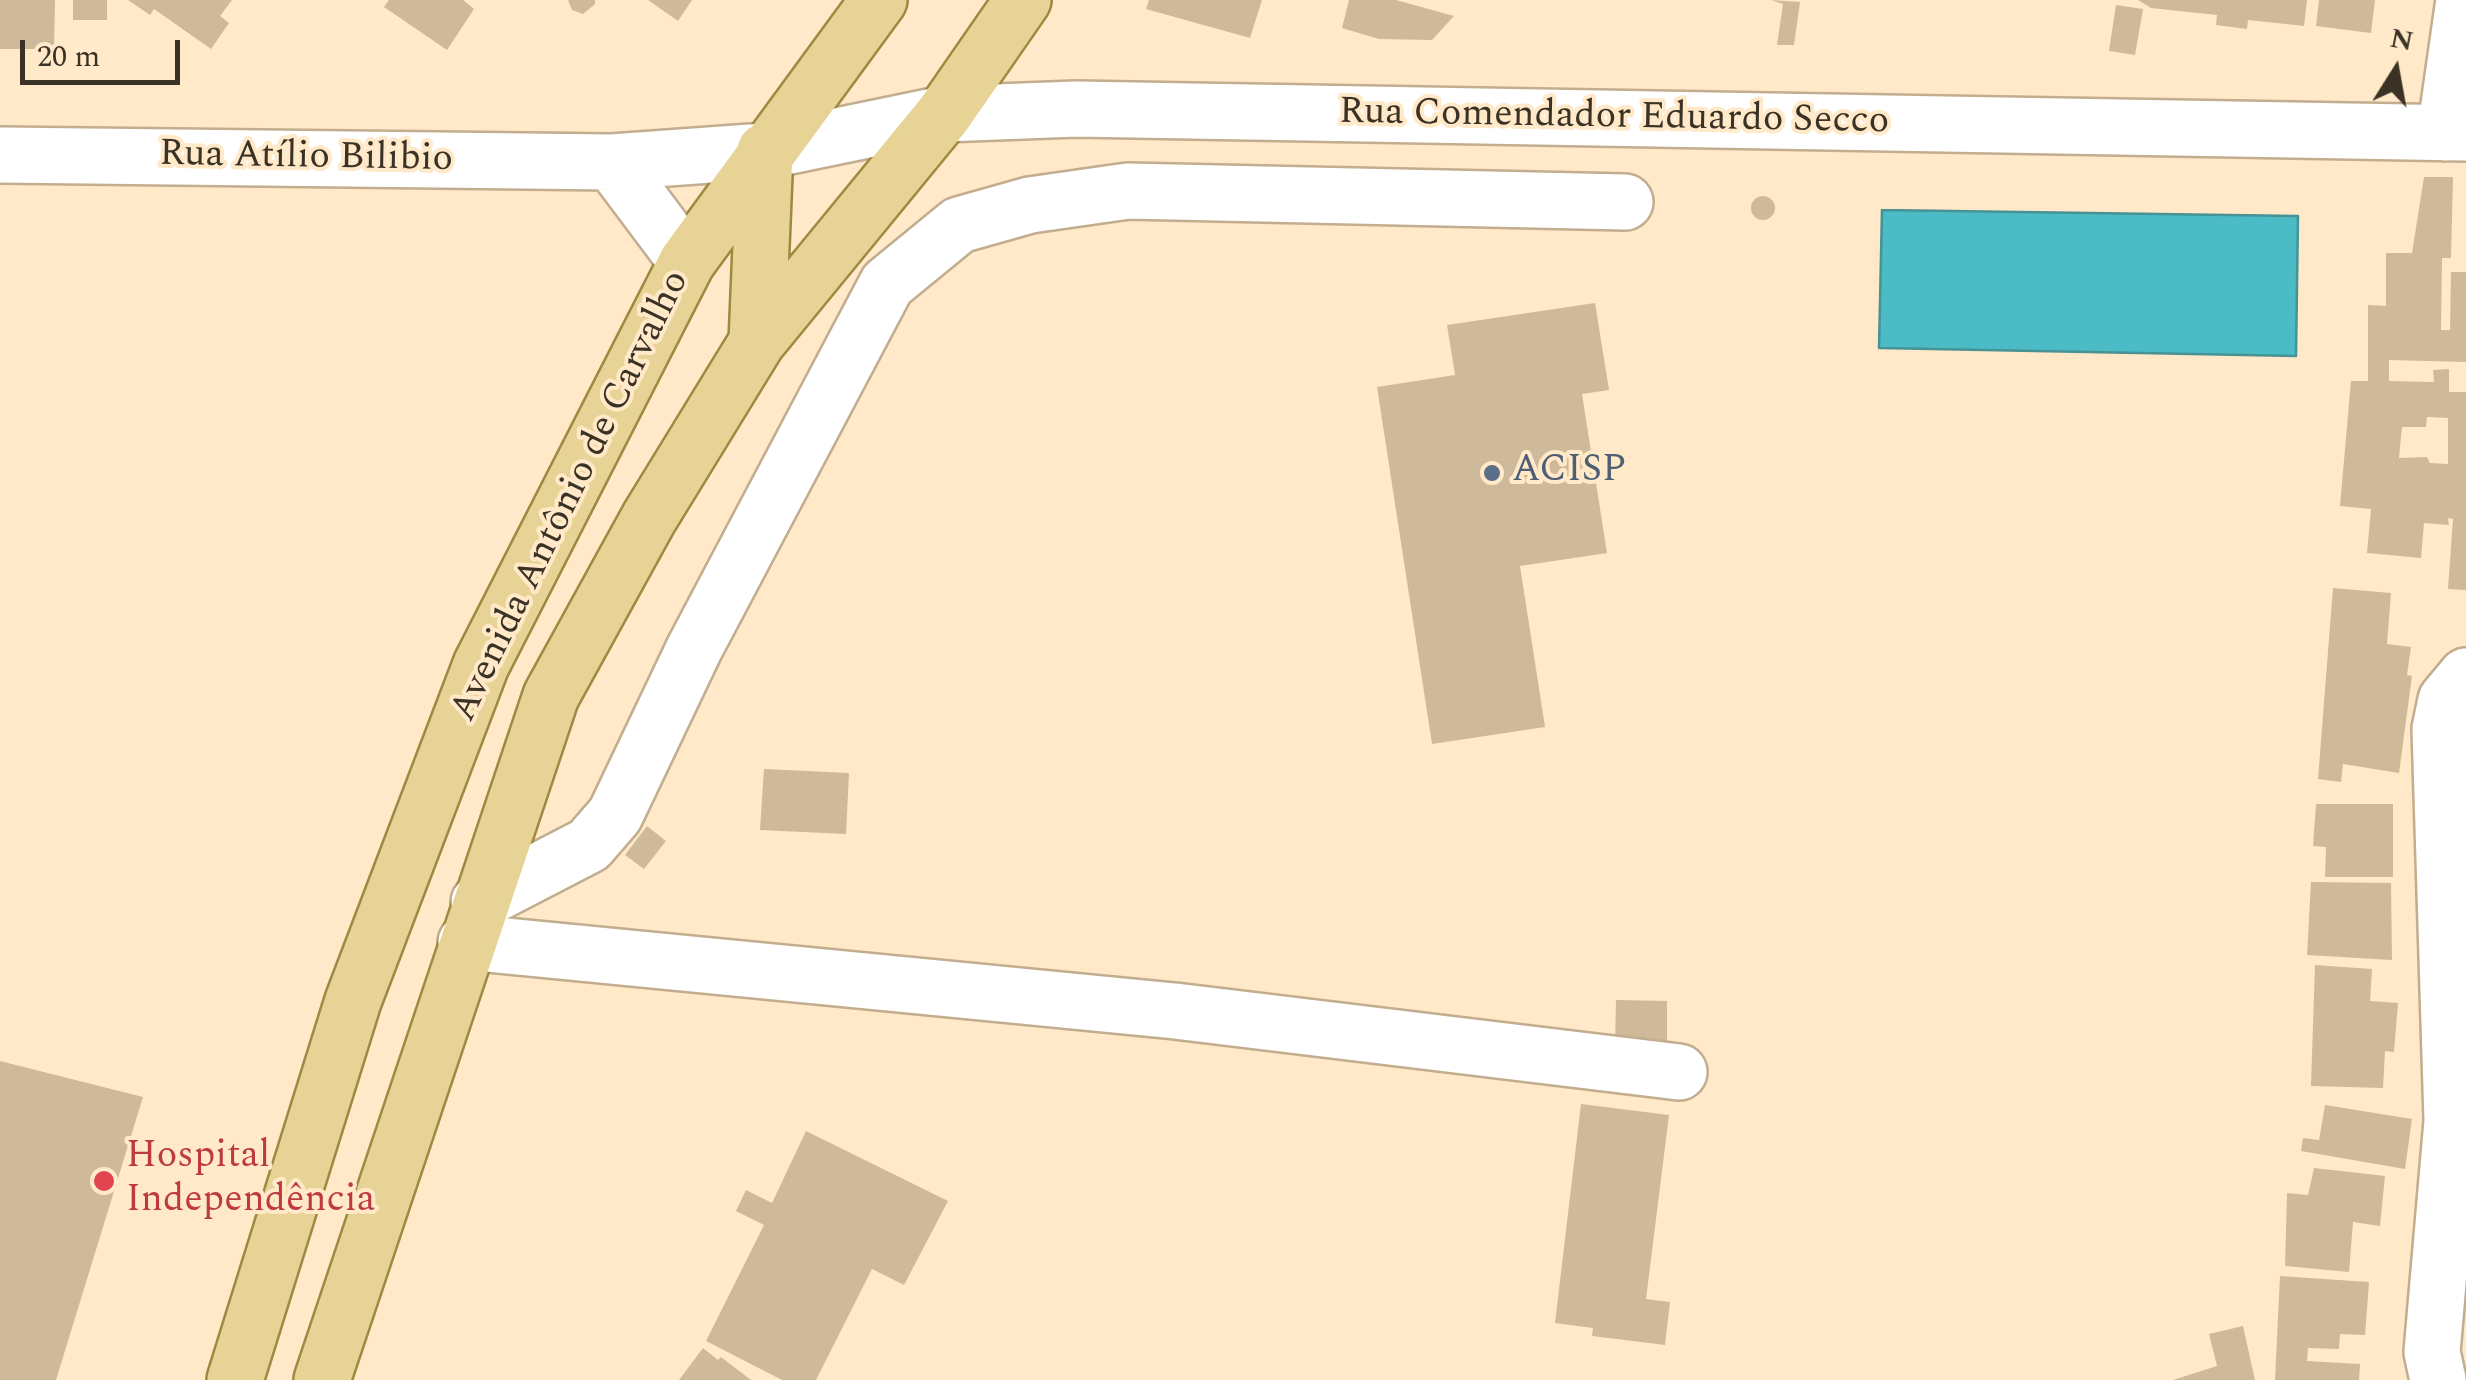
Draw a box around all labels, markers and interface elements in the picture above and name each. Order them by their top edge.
text: N [2386,17,2417,63]
scale bar [25,20,185,82]
north arrow [2346,20,2446,120]
text: 20 m [37,34,100,80]
street label: Rua Comendador Eduardo Secco [1338,91,1890,147]
street label: Rua Atílio Bilibio [159,134,453,184]
street label: Avenida Antônio de Carvalho [443,264,701,730]
place label: ACISP [1512,450,1626,496]
marker: ACISP [1481,462,1503,484]
place label: Hospital Independência [126,1136,375,1226]
marker: Hospital Independência [91,1168,117,1194]

